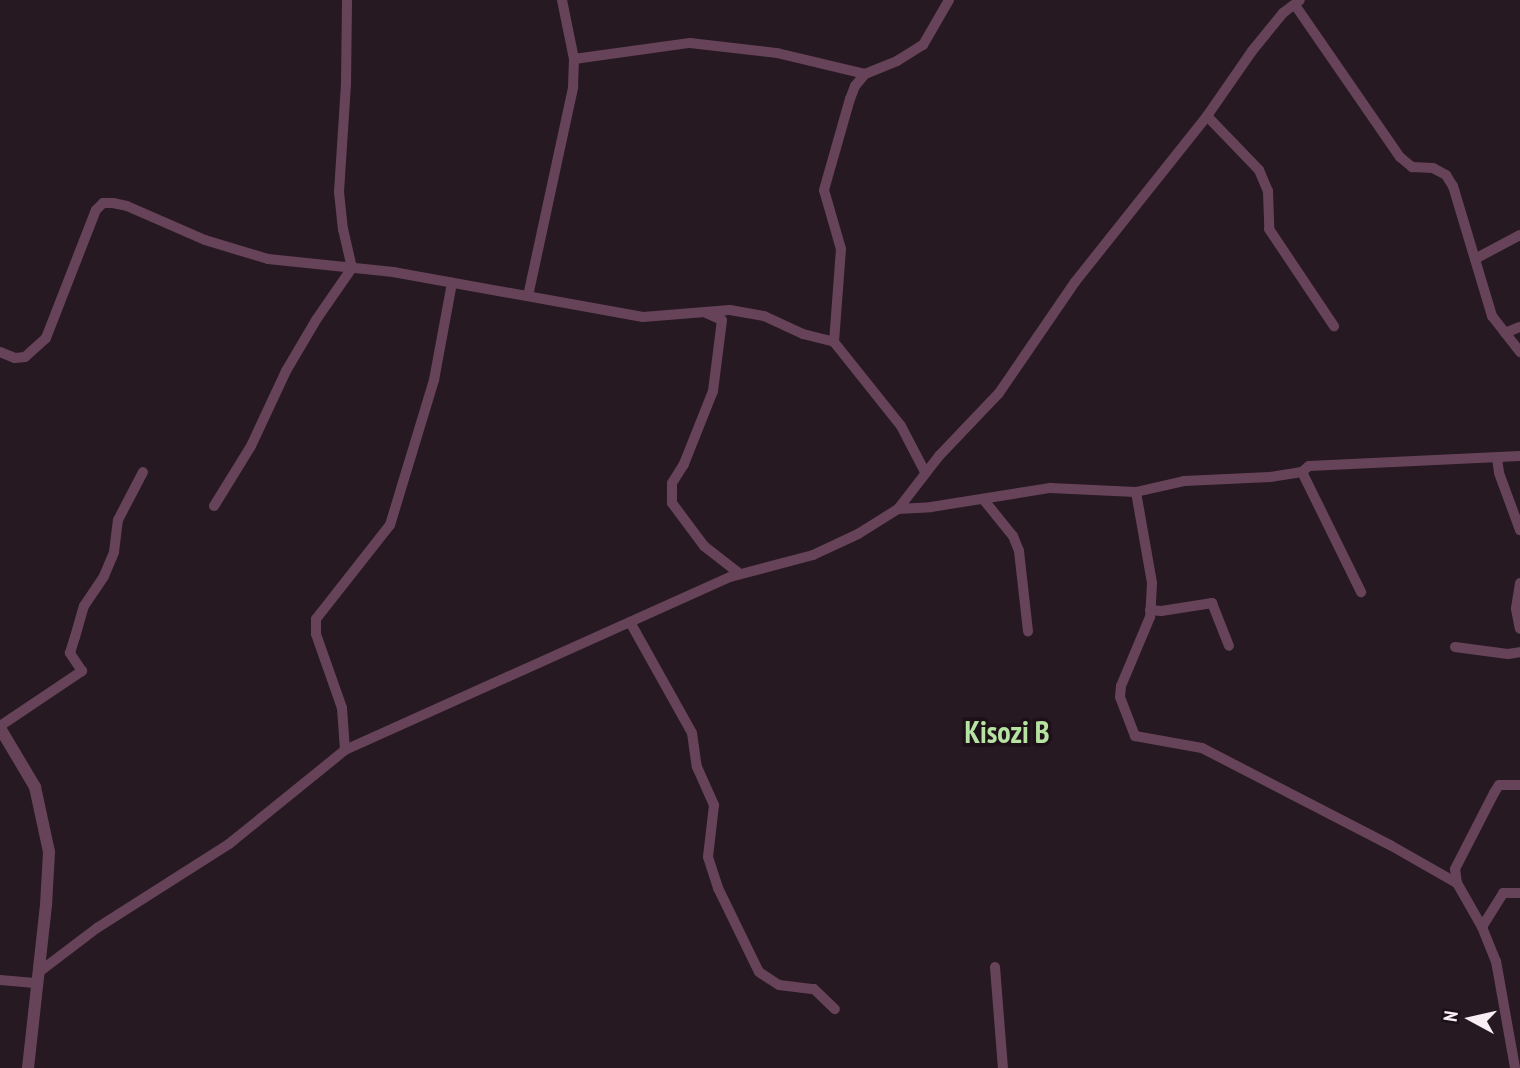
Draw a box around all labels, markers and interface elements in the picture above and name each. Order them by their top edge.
district label: Kisozi B [964,714,1050,750]
north arrow [1436,984,1506,1054]
text: N [1438,1009,1463,1023]

